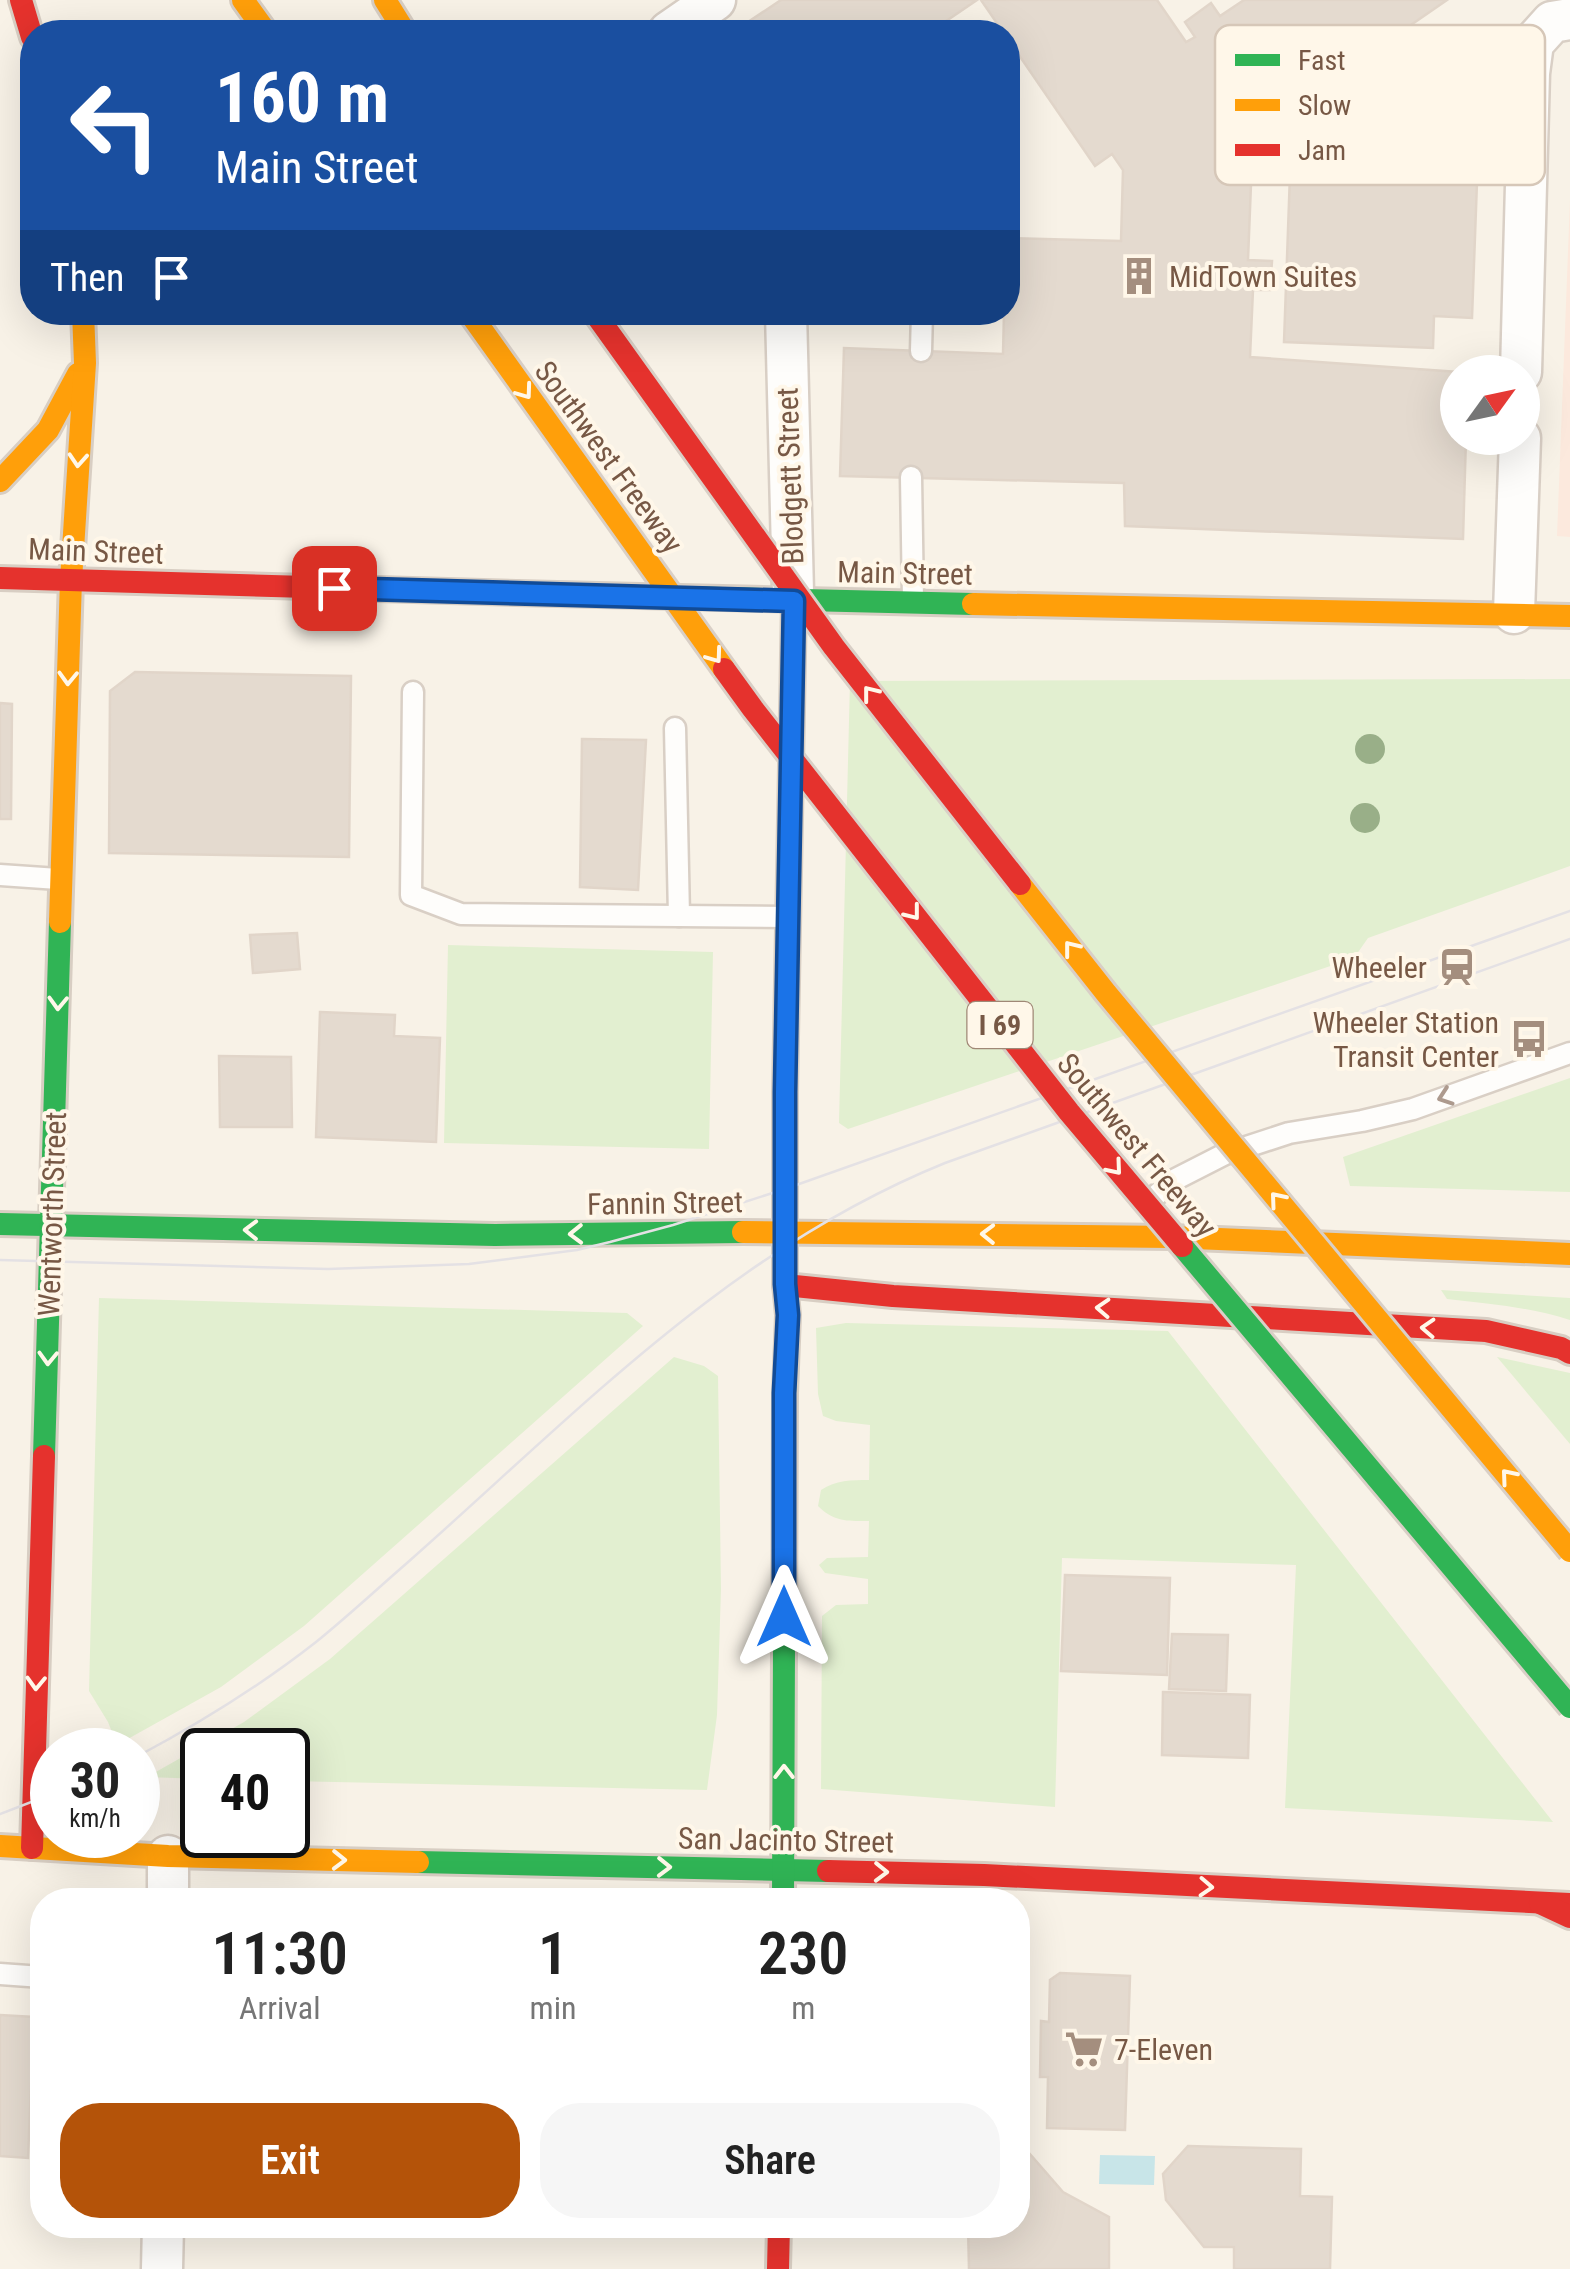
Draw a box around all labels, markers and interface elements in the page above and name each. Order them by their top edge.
legend [1215,25,1545,185]
text: Fast [1298,44,1345,77]
text: 160 m [215,57,389,139]
icon: left [50,60,180,190]
text: Slow [1298,89,1351,122]
text: Jam [1298,134,1346,167]
text: Main Street [215,141,418,194]
icon: arrive [144,250,199,305]
building icon: MidTown Suites [1118,255,1160,297]
text: Then [50,256,124,300]
place label: MidTown Suites [1169,259,1357,294]
street label: Southwest Freeway [528,354,690,560]
north arrow [1440,355,1540,455]
map controls [1440,355,1540,455]
one-way arrow [513,380,532,399]
street label: Blodgett Street [769,387,811,565]
one-way arrow [68,453,90,469]
street label: Main Street [28,531,164,571]
pin [292,546,377,631]
street label: Main Street [837,554,973,592]
icon: arrive [307,561,362,616]
one-way arrow [703,644,721,663]
one-way arrow [58,670,79,686]
one-way arrow [864,686,881,704]
one-way arrow [901,902,919,920]
one-way arrow [1065,941,1082,959]
station icon: Wheeler [1436,946,1478,988]
place label: Wheeler [1331,950,1427,985]
one-way arrow [48,995,69,1011]
road number: I 69 [968,1002,1032,1048]
place label: Wheeler Station Transit Center [1312,1005,1499,1074]
bus stop icon: Wheeler Station Transit Center [1508,1018,1550,1060]
street label: Southwest Freeway [1050,1046,1224,1244]
one-way arrow [1438,1086,1455,1106]
street label: Wentworth Street [31,1111,73,1317]
one-way arrow [1104,1156,1122,1174]
street label: Fannin Street [587,1184,743,1222]
one-way arrow [1271,1192,1289,1210]
one-way arrow [242,1220,258,1241]
one-way arrow [567,1223,582,1245]
one-way arrow [979,1224,995,1245]
one-way arrow [1095,1298,1111,1319]
one-way arrow [1419,1318,1435,1339]
one-way arrow [37,1351,58,1367]
one-way arrow [1501,1469,1519,1487]
position arrow [732,1565,836,1669]
one-way arrow [26,1676,47,1692]
speed limit sign: 40 [180,1728,310,1858]
text: 30 [70,1752,120,1810]
one-way arrow [773,1764,795,1780]
text: km/h [69,1804,121,1833]
street label: San Jacinto Street [678,1821,894,1859]
one-way arrow [331,1849,347,1870]
one-way arrow [656,1857,672,1878]
one-way arrow [873,1862,889,1883]
one-way arrow [1198,1876,1214,1897]
text: 11:30 [211,1918,348,1989]
text: 1 [538,1918,568,1989]
text: 230 [758,1918,848,1989]
text: Arrival [239,1989,320,2027]
text: min [530,1989,576,2027]
text: m [791,1989,815,2027]
supermarket icon: 7-Eleven [1063,2028,1105,2070]
place label: 7-Eleven [1114,2032,1213,2067]
button: Exit [60,2103,520,2218]
button: Share [540,2103,1000,2218]

